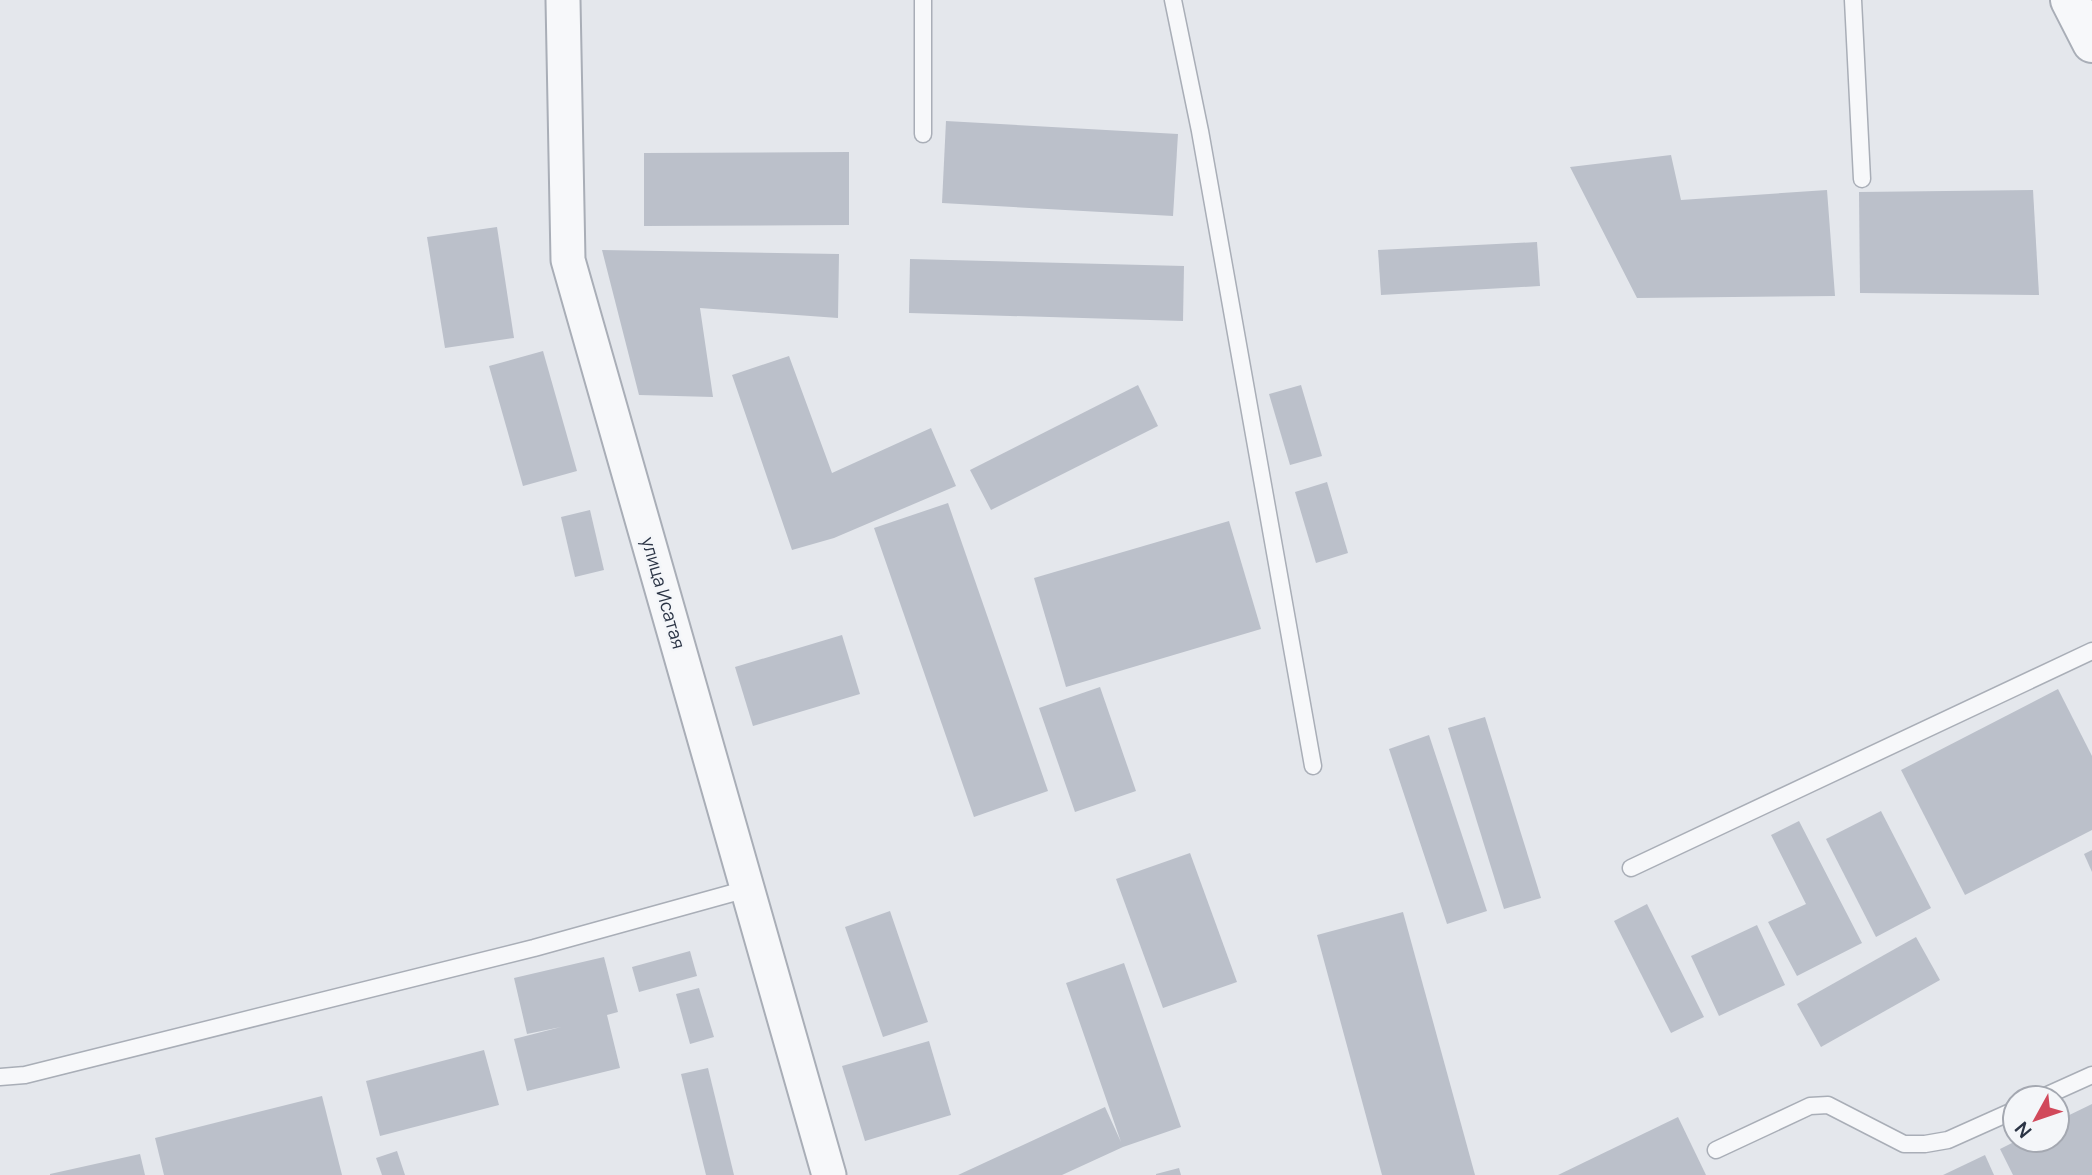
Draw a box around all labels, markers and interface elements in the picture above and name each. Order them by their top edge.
street label: улица Исатая [637,534,691,651]
north arrow [2001,1084,2071,1154]
text: N [2009,1116,2037,1144]

